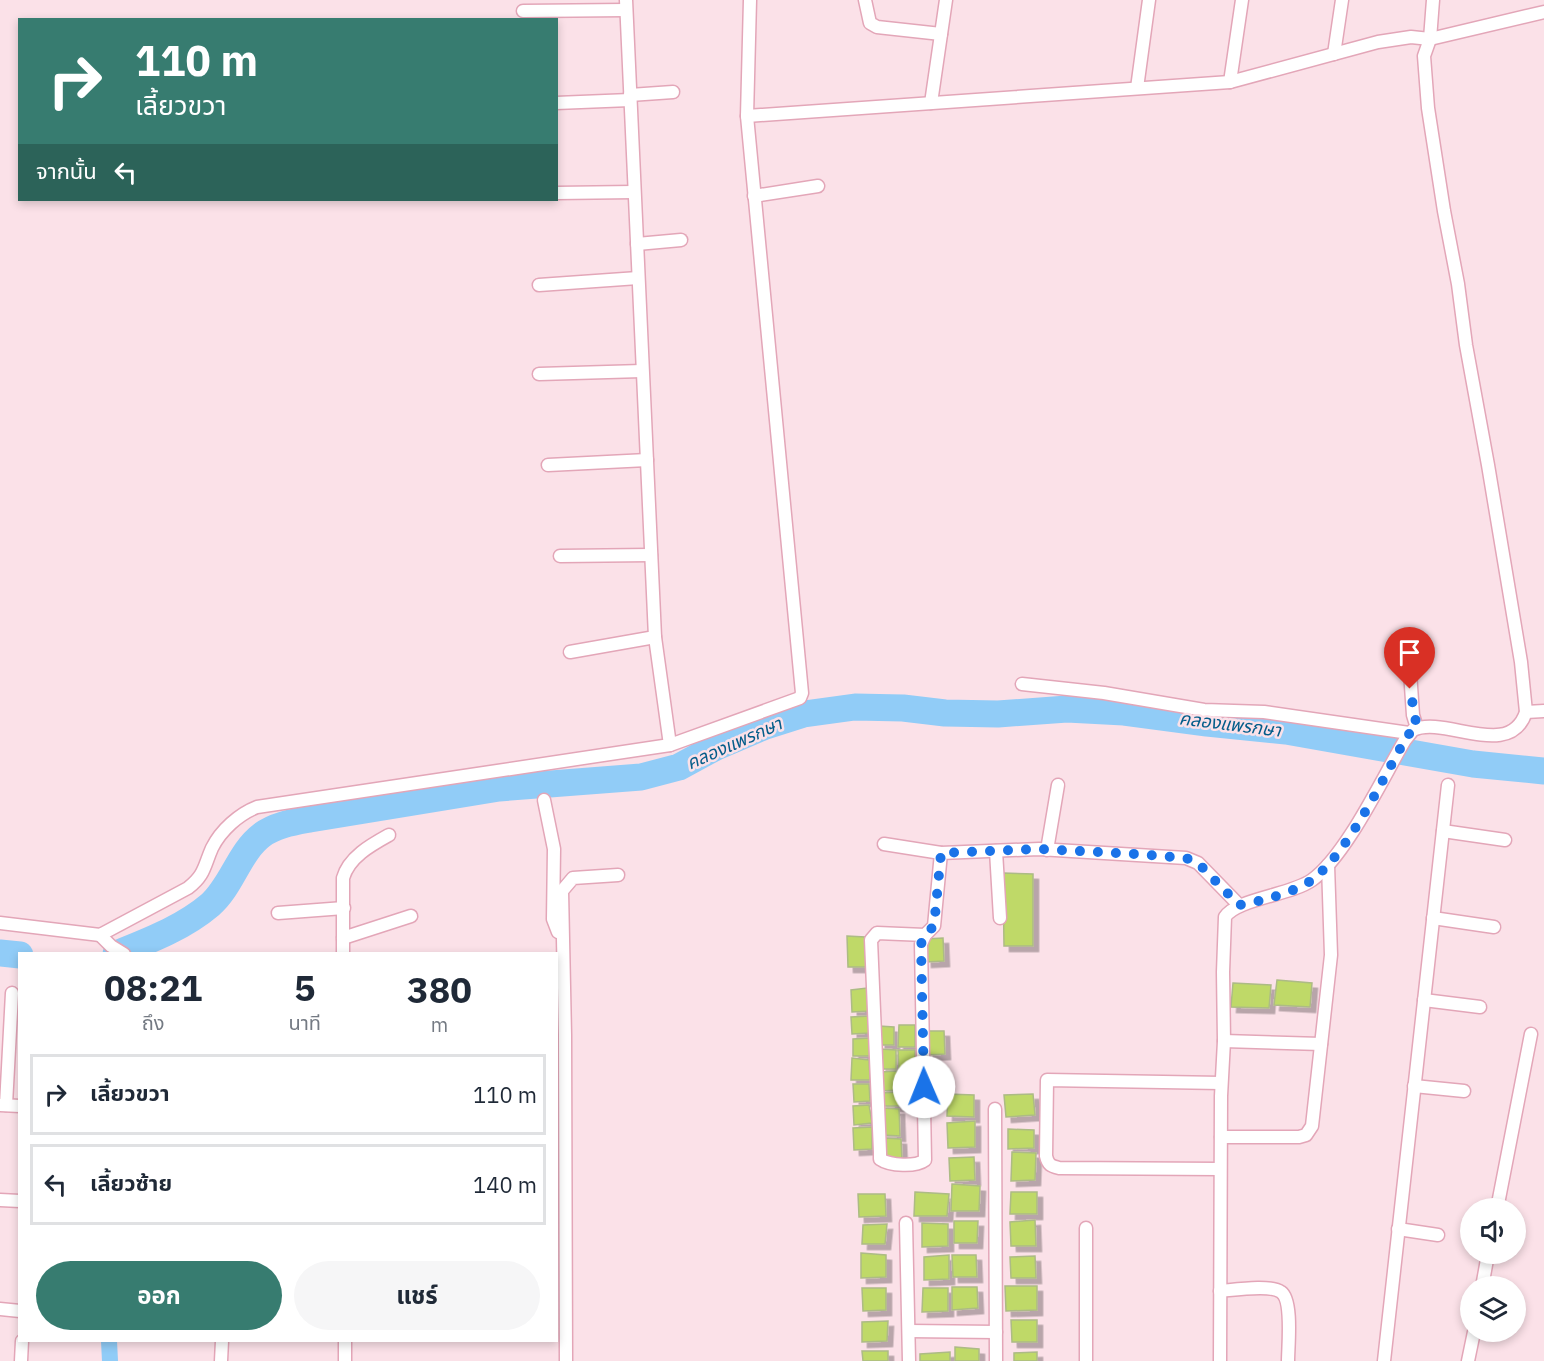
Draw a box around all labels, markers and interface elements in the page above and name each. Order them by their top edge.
text: 110 m [135,33,258,88]
icon: right [36,42,114,120]
text: เลี้ยวขวา [135,87,226,122]
text: จากนั้น [36,156,97,185]
icon: left [109,156,142,189]
pin [1384,627,1435,689]
icon: arrive [1393,636,1426,669]
water label: คลองแพรกษา [1178,706,1283,742]
water label: คลองแพรกษา [683,711,786,774]
text: 08:21 [104,964,202,1011]
text: 5 [294,964,316,1011]
text: 380 [407,966,472,1013]
text: ถึง [142,1009,165,1036]
text: นาที [288,1009,321,1036]
text: m [431,1011,448,1038]
position arrow [892,1055,956,1119]
icon: right [39,1078,72,1111]
text: เลี้ยวขวา [90,1078,170,1107]
text: 110 m [473,1080,537,1109]
icon: left [39,1168,72,1201]
text: เลี้ยวซ้าย [90,1168,172,1197]
text: 140 m [473,1170,537,1199]
map controls [1460,1198,1526,1342]
button: sound [1460,1198,1526,1264]
button: ออก [36,1261,282,1330]
button: แชร์ [294,1261,540,1330]
button: layers [1460,1276,1526,1342]

